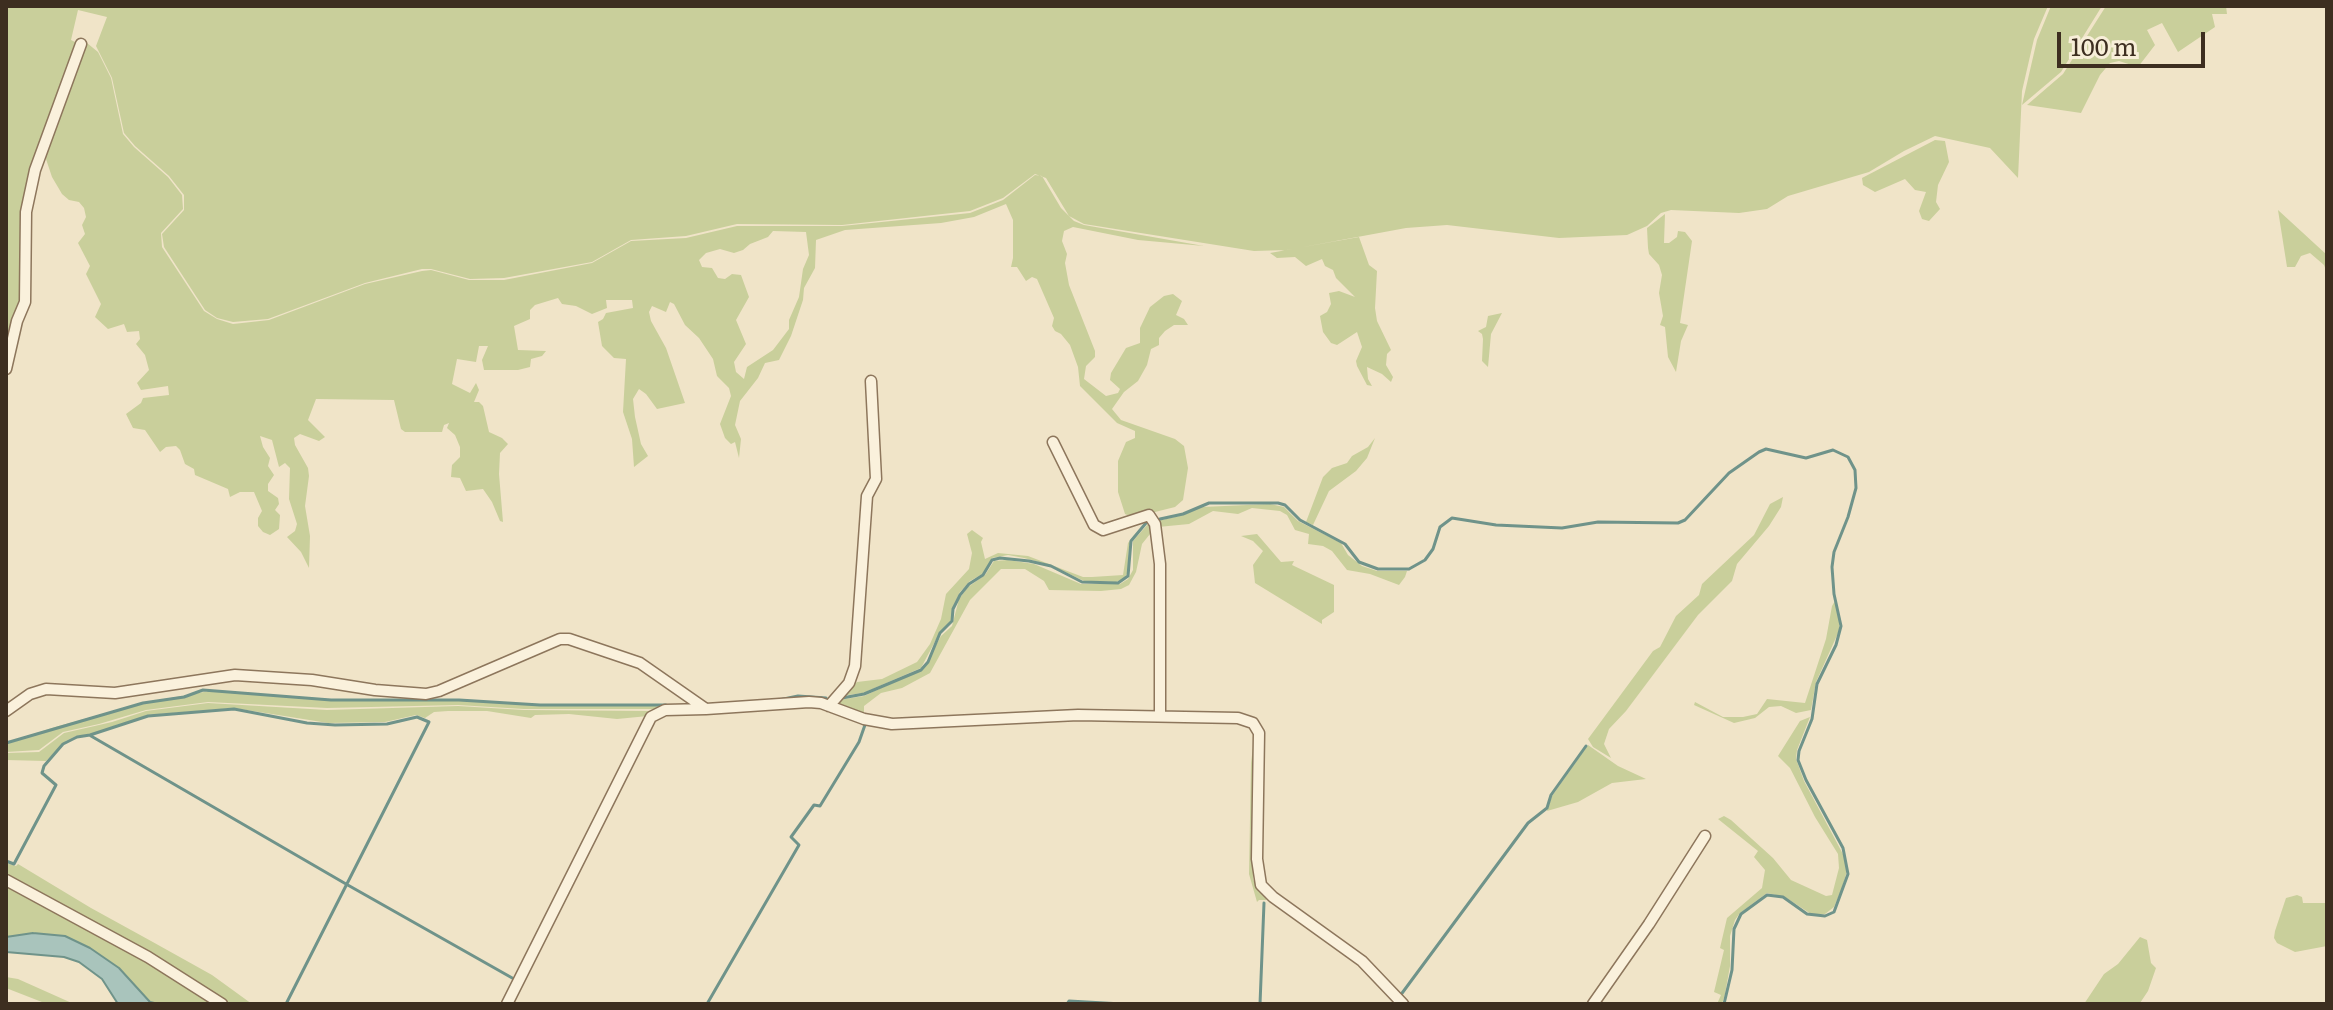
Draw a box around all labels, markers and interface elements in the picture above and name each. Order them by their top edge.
scale bar [2061,16,2209,66]
text: 100 m [2071,28,2137,63]

